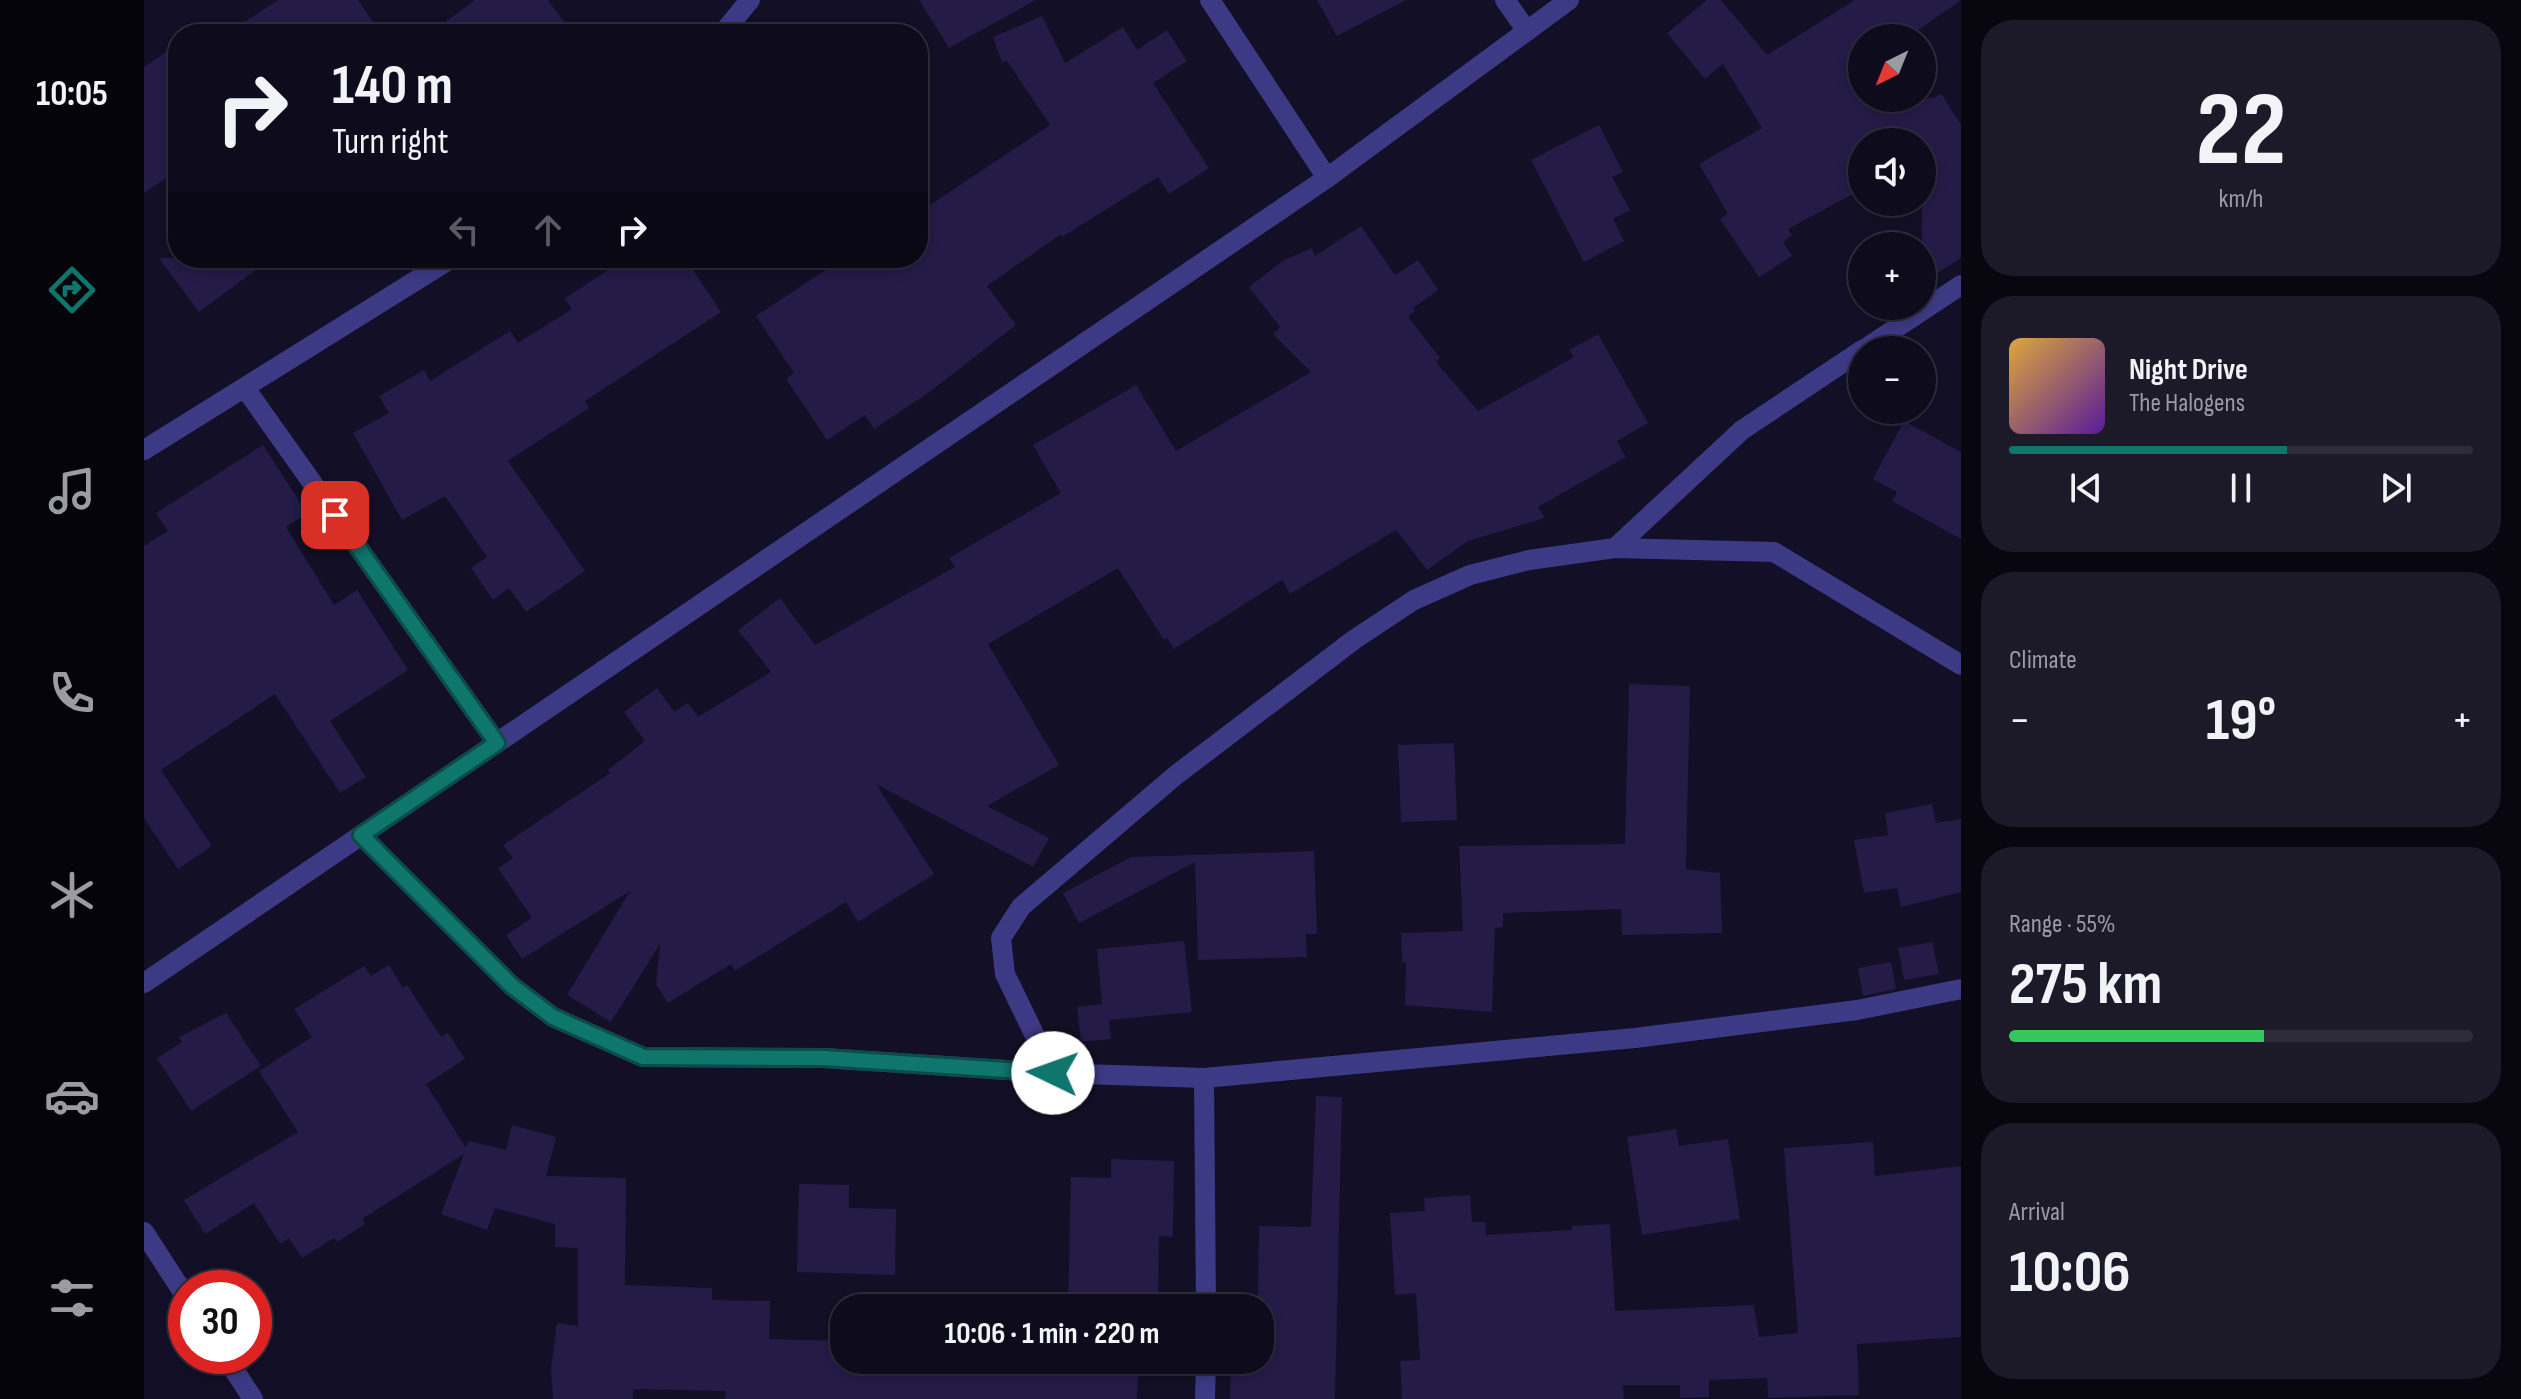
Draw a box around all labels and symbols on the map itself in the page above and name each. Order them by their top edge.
north arrow [1848,24,1936,112]
pin [301,481,369,549]
position arrow [1011,1031,1095,1115]
speed limit sign: 30 [168,1270,272,1374]

